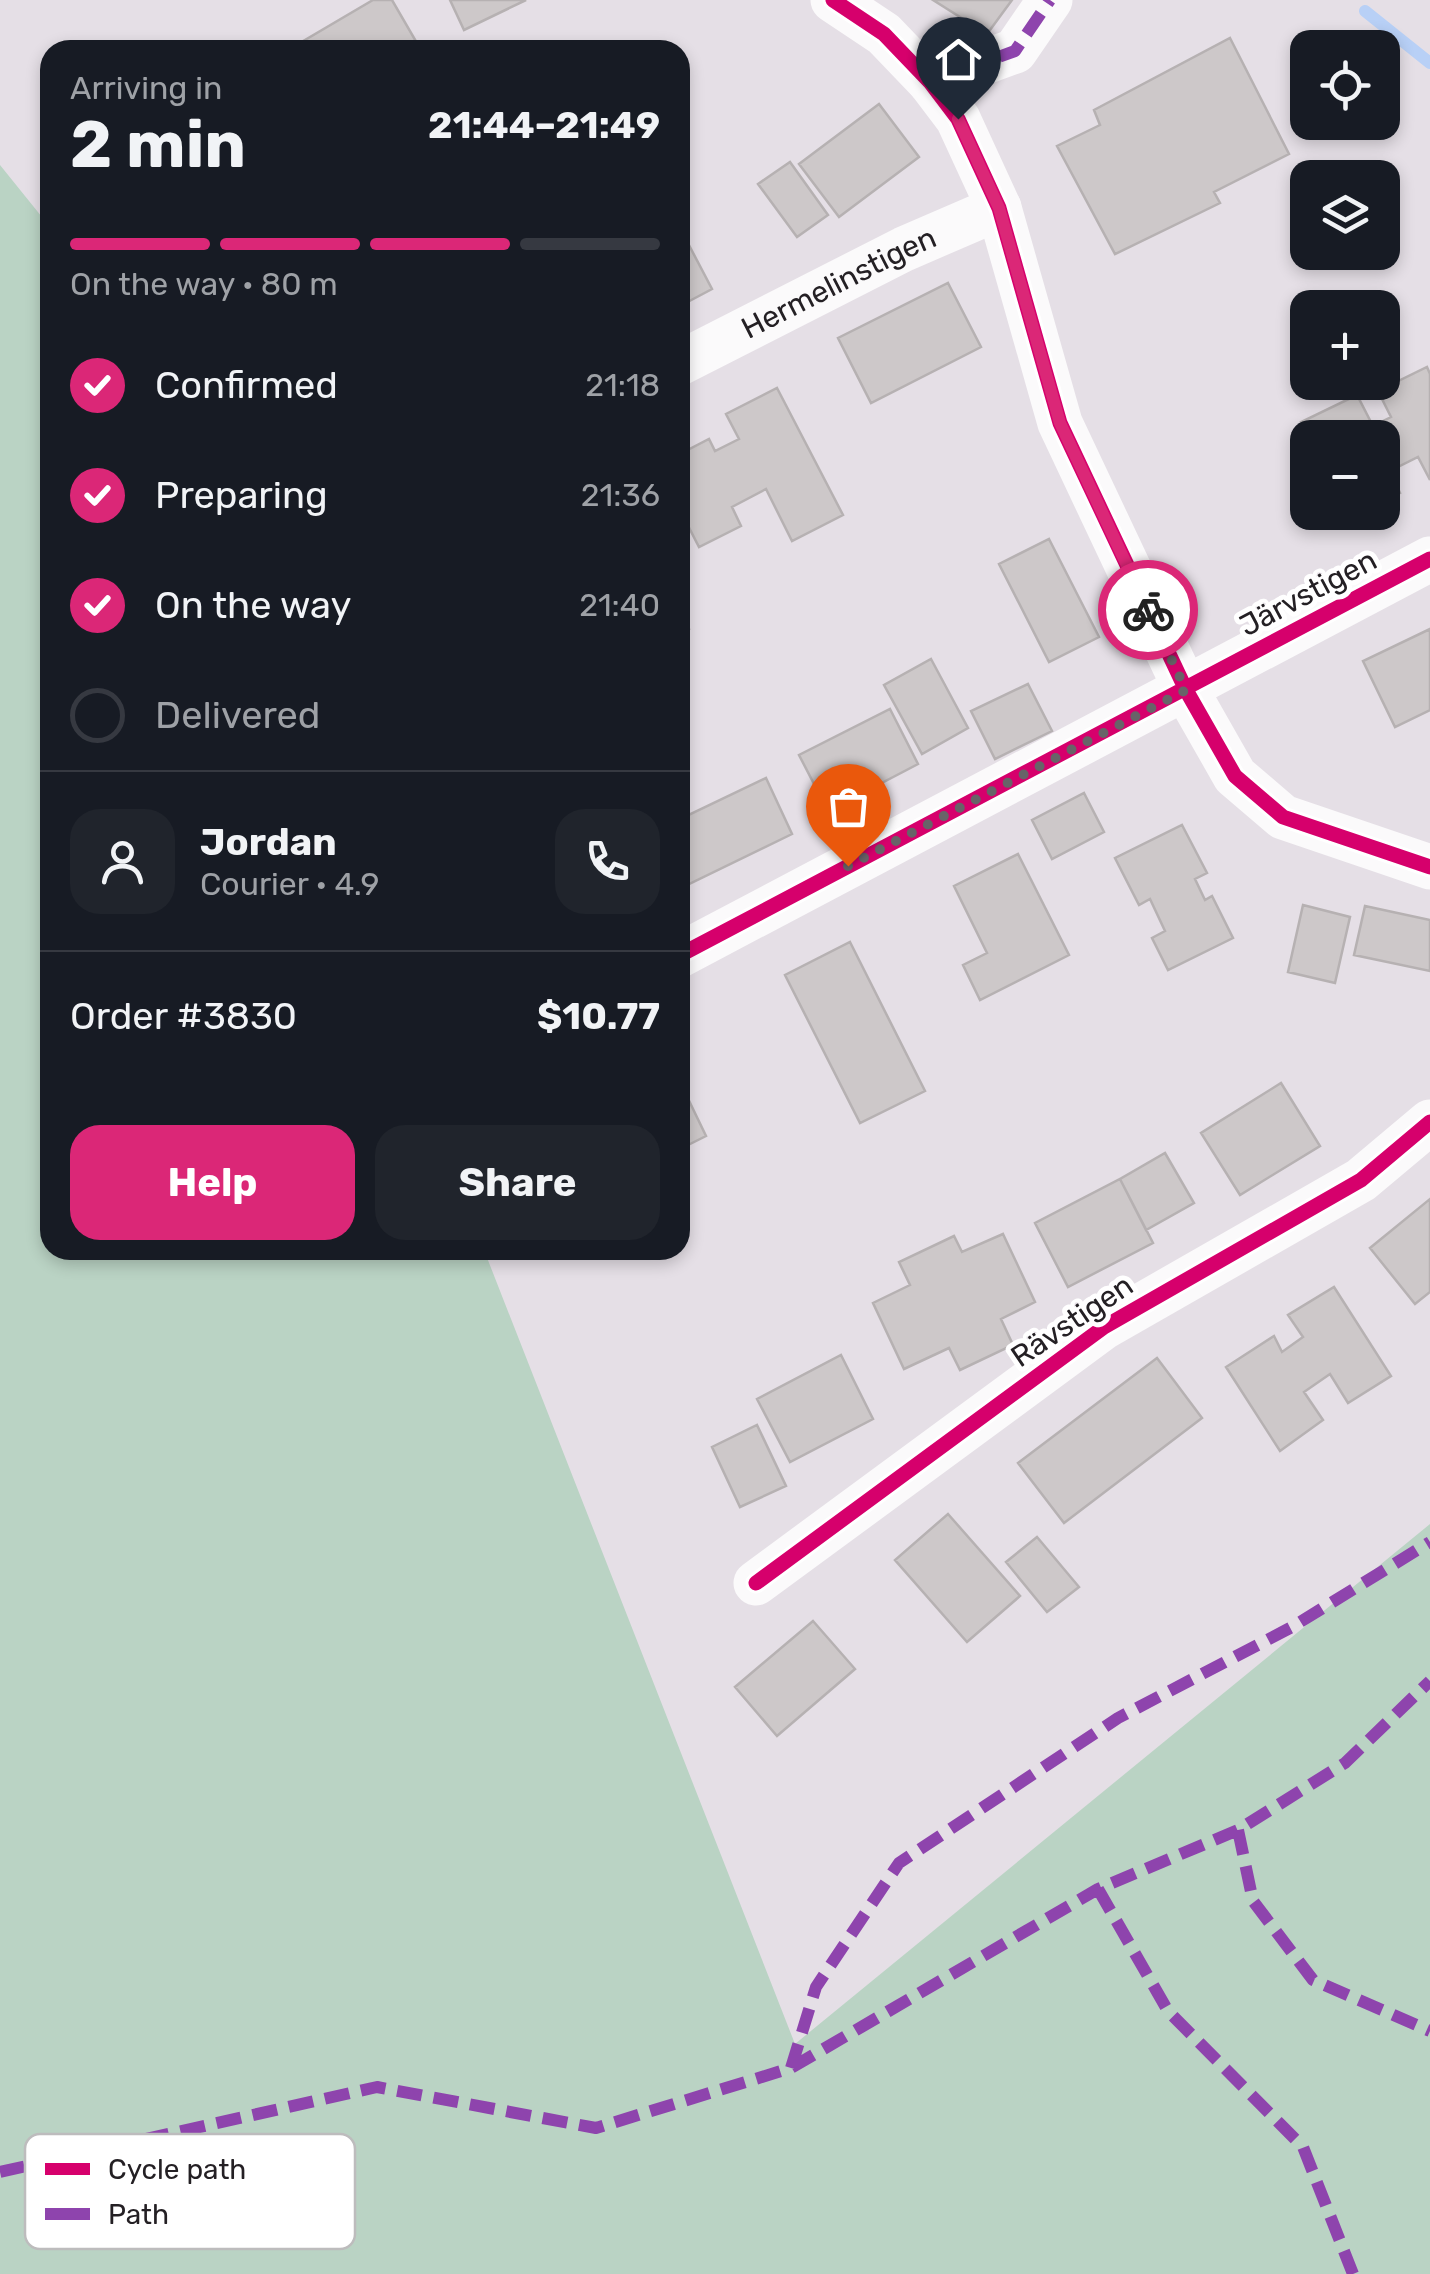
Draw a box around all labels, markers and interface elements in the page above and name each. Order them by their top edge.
pin [916,17,1001,120]
map controls [1290,30,1400,530]
button: locate [1290,30,1400,140]
icon: home [931,32,986,87]
text: Arriving in [70,69,222,107]
text: 21:44–21:49 [428,102,660,148]
text: 2 min [70,106,246,183]
button: layers [1290,160,1400,270]
street label: Hermelinstigen [736,219,942,347]
text: On the way · 80 m [70,265,338,303]
button: + [1290,290,1400,400]
icon: check [70,358,125,413]
text: Confirmed [155,362,338,408]
text: 21:18 [585,366,660,404]
button: − [1290,420,1400,530]
icon: check [70,468,125,523]
text: Preparing [155,472,328,518]
text: 21:36 [581,476,660,514]
street label: Järvstigen [1233,542,1383,644]
courier [1098,560,1198,660]
icon: check [70,578,125,633]
text: On the way [155,582,351,628]
icon: bike [1121,583,1176,638]
text: 21:40 [579,586,660,624]
text: Delivered [155,692,320,738]
pin [806,764,891,867]
icon: bag [821,779,876,834]
button: person [70,809,175,914]
button: phone [555,809,660,914]
text: Jordan [200,819,337,865]
text: Courier · 4.9 [200,865,379,903]
text: Order #3830 [70,993,297,1039]
text: $10.77 [537,993,660,1039]
button: Help [70,1125,355,1240]
button: Share [375,1125,660,1240]
street label: Rävstigen [1004,1267,1140,1375]
legend [25,2134,355,2249]
text: Cycle path [108,2153,246,2186]
text: Path [108,2198,169,2231]

